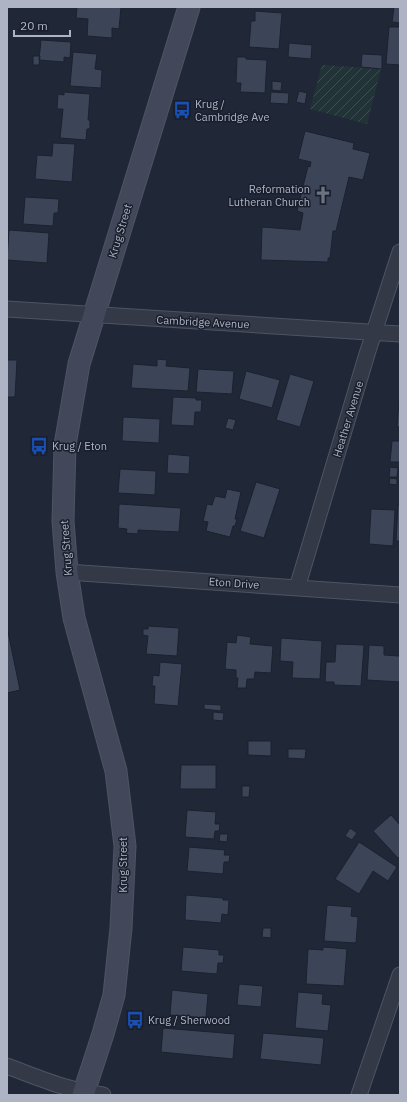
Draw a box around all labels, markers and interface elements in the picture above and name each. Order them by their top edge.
scale bar [14,12,70,38]
text: 20 m [20,18,48,33]
place label: Krug / Cambridge Ave [195,97,269,124]
bus stop icon: Krug / Cambridge Ave [172,100,192,120]
place label: Reformation Lutheran Church [228,182,310,209]
church icon: Reformation Lutheran Church [313,185,333,205]
street label: Krug Street [105,202,135,260]
street label: Cambridge Avenue [156,313,250,331]
street label: Heather Avenue [330,379,366,459]
bus stop icon: Krug / Eton [29,436,49,456]
place label: Krug / Eton [52,439,107,453]
street label: Krug Street [57,520,75,576]
street label: Eton Drive [208,574,260,592]
street label: Krug Street [116,837,130,893]
bus stop icon: Krug / Sherwood [125,1010,145,1030]
place label: Krug / Sherwood [148,1013,230,1027]

